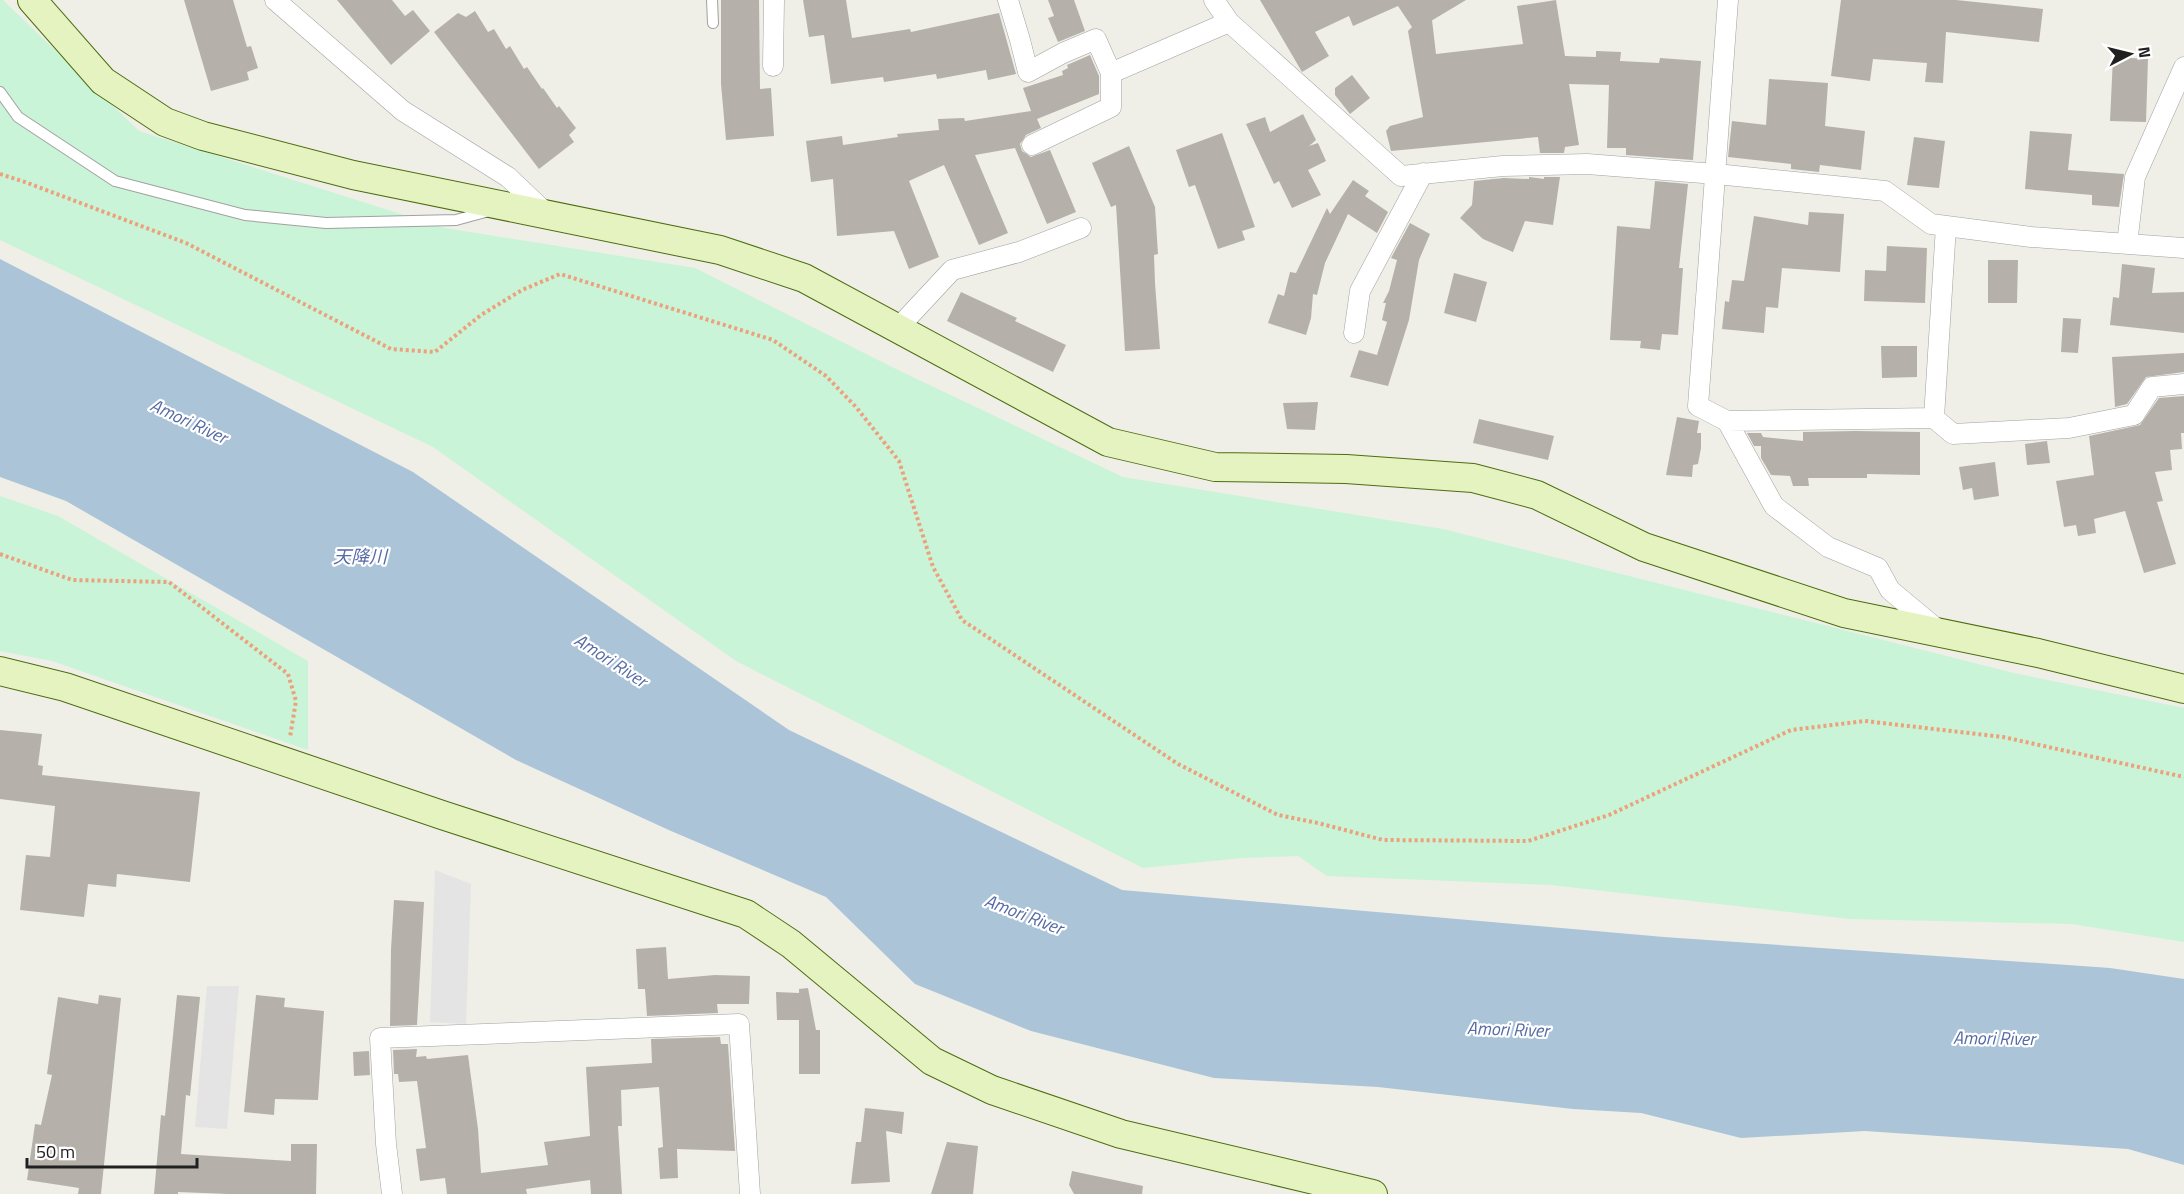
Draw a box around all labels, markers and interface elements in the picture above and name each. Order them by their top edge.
north arrow [2100,24,2160,84]
text: N [2132,45,2157,59]
water label: Amori River [146,391,234,452]
water label: 天降川 [333,543,389,570]
water label: Amori River [569,626,655,695]
water label: Amori River [981,887,1069,942]
water label: Amori River [1467,1014,1552,1044]
water label: Amori River [1953,1024,2038,1052]
scale bar [27,1131,196,1169]
text: 50 m [36,1138,75,1165]

